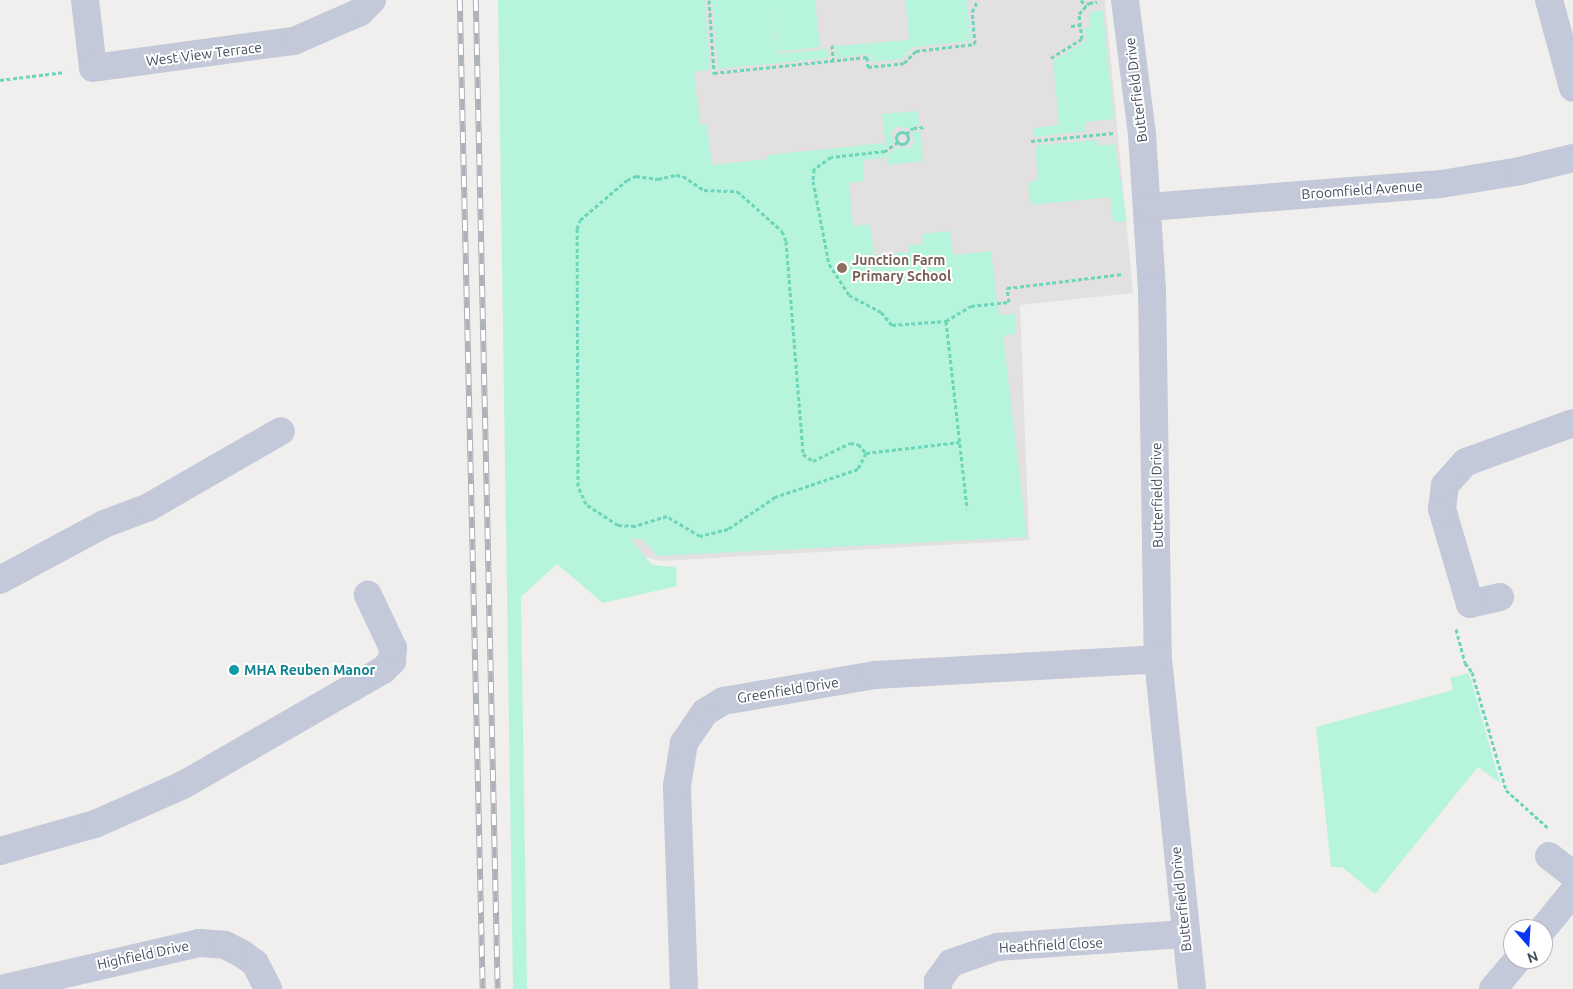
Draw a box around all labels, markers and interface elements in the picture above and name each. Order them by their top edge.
street label: Butterfield Drive [1121,37,1151,143]
street label: West View Terrace [145,39,263,69]
street label: Broomfield Avenue [1301,177,1423,203]
place label: Junction Farm Primary School [852,252,951,284]
marker: Junction Farm Primary School [836,262,848,274]
street label: Butterfield Drive [1148,442,1166,548]
place label: MHA Reuben Manor [244,662,375,678]
marker: MHA Reuben Manor [228,664,240,676]
street label: Greenfield Drive [736,674,840,706]
street label: Butterfield Drive [1167,846,1195,952]
north arrow [1503,919,1553,969]
street label: Heathfield Close [999,934,1103,956]
street label: Highfield Drive [95,937,191,973]
text: N [1525,948,1540,967]

